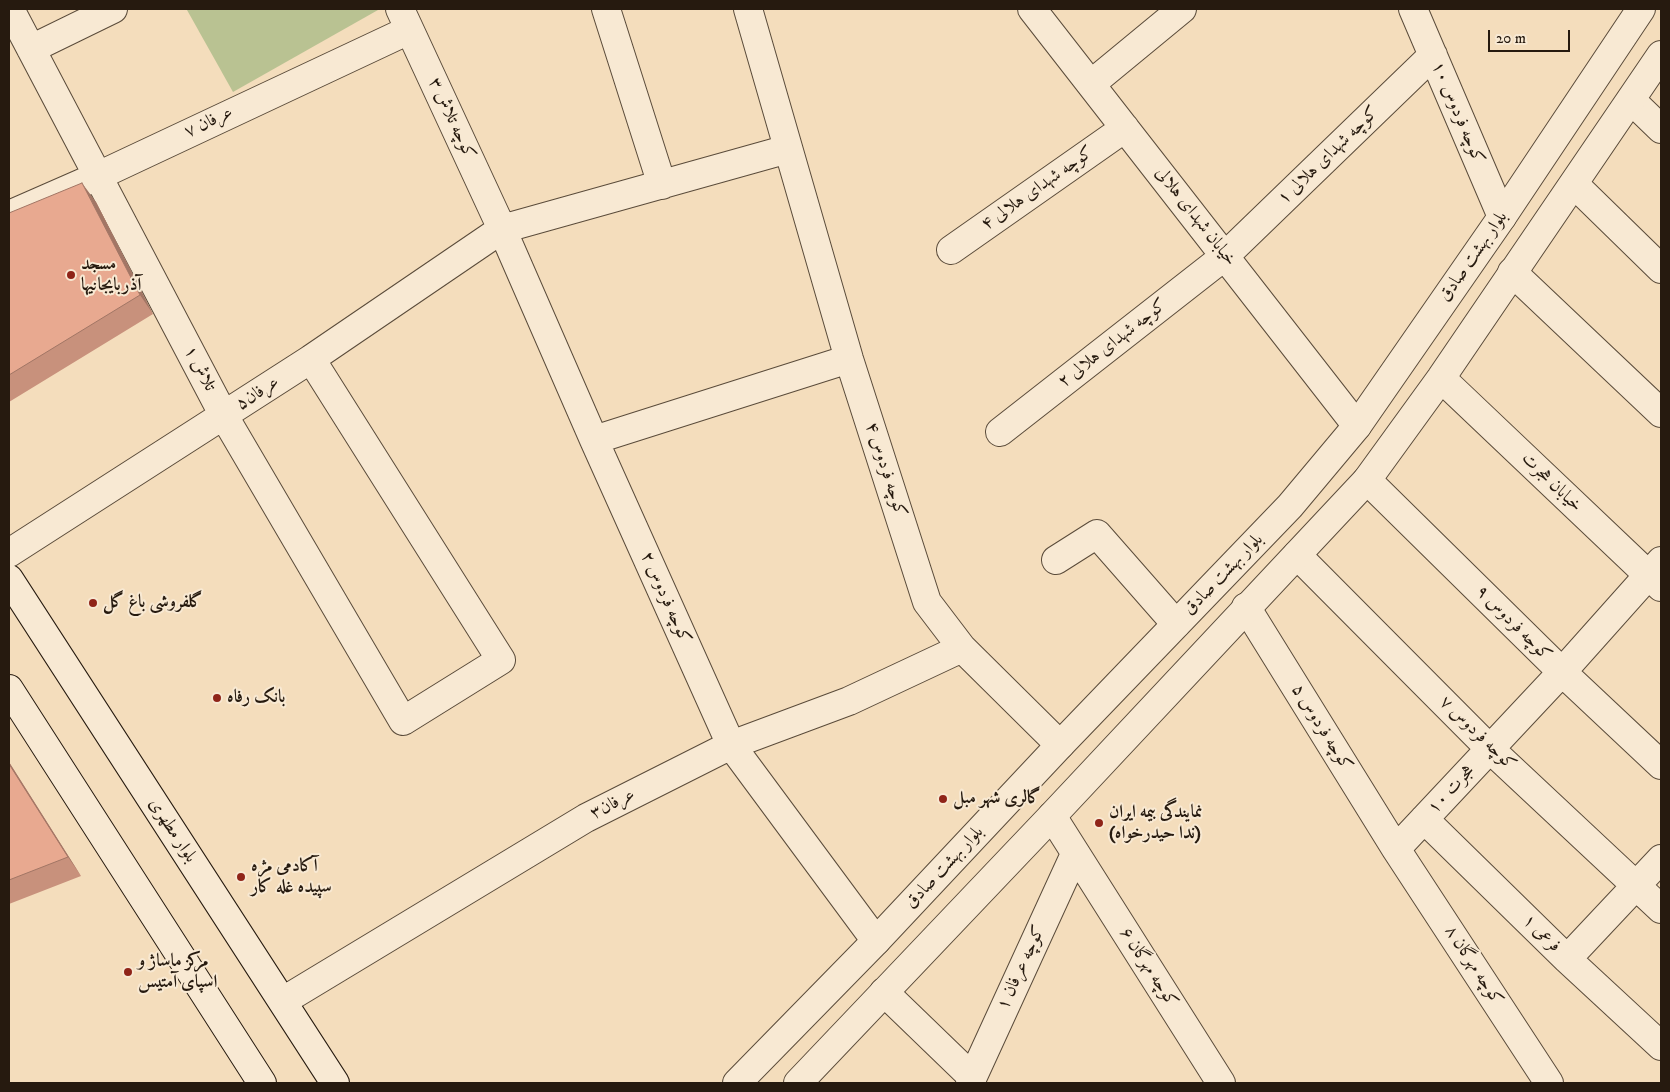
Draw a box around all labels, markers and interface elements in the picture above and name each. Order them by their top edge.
scale bar [1490,20,1572,52]
text: 20 m [1496,29,1526,48]
street label: کوچه فردوس ۱۰ [1426,59,1488,167]
street label: کوچه تلاش ۳ [423,75,479,163]
street label: عرفان ۷ [181,102,237,144]
street label: کوچه شهدای هلالی ۱ [1274,102,1384,210]
street label: کوچه شهدای هلالی ۴ [978,142,1098,236]
street label: خیابان شهدای هلالی [1150,163,1240,271]
street label: بلوار بهشت صادق [1435,208,1513,306]
place label: مسجد آذربایجانیها [81,254,141,296]
marker: مسجد آذربایجانیها [65,269,77,281]
street label: کوچه شهدای هلالی ۲ [1054,295,1172,393]
street label: تلاش ۱ [178,343,220,395]
street label: عرفان۵ [232,372,284,416]
street label: کوچه فردوس ۴ [859,420,911,520]
street label: خیابان هجرت [1516,449,1586,517]
street label: بلوار بهشت صادق [1180,530,1268,620]
street label: کوچه فردوس ۲ [635,549,695,647]
street label: کوچه فردوس ۹ [1470,581,1556,667]
place label: گلفروشی باغ گل [103,592,203,614]
marker: گلفروشی باغ گل [87,597,99,609]
street label: کوچه فردوس ۵ [1286,680,1356,776]
place label: بانک رفاه [227,687,285,709]
marker: بانک رفاه [211,692,223,704]
street label: کوچه فردوس ۷ [1434,692,1520,776]
street label: هجرت ۱۰ [1424,761,1480,819]
street label: عرفان۳ [587,785,639,825]
place label: گالری شهر مبل [953,788,1041,810]
marker: گالری شهر مبل [937,793,949,805]
street label: بلوار مطهری [143,795,201,867]
place label: نمایندگی بیمه ایران (ندا حیدرخواه) [1109,802,1203,844]
marker: نمایندگی بیمه ایران (ندا حیدرخواه) [1093,817,1105,829]
street label: بلوار بهشت صادق [901,822,989,914]
place label: آکادمی مژه سپیده غله کار [251,856,332,899]
marker: آکادمی مژه سپیده غله کار [235,871,247,883]
street label: فرعی ۱ [1517,911,1565,957]
street label: کوچه عرفان ۱ [993,922,1051,1014]
street label: کوچه مهرگان ۸ [1439,922,1507,1010]
street label: کوچه مهرگان ۶ [1114,924,1182,1012]
place label: مرکز ماساژ و اسپای آمتیس [138,951,217,994]
marker: مرکز ماساژ و اسپای آمتیس [122,966,134,978]

